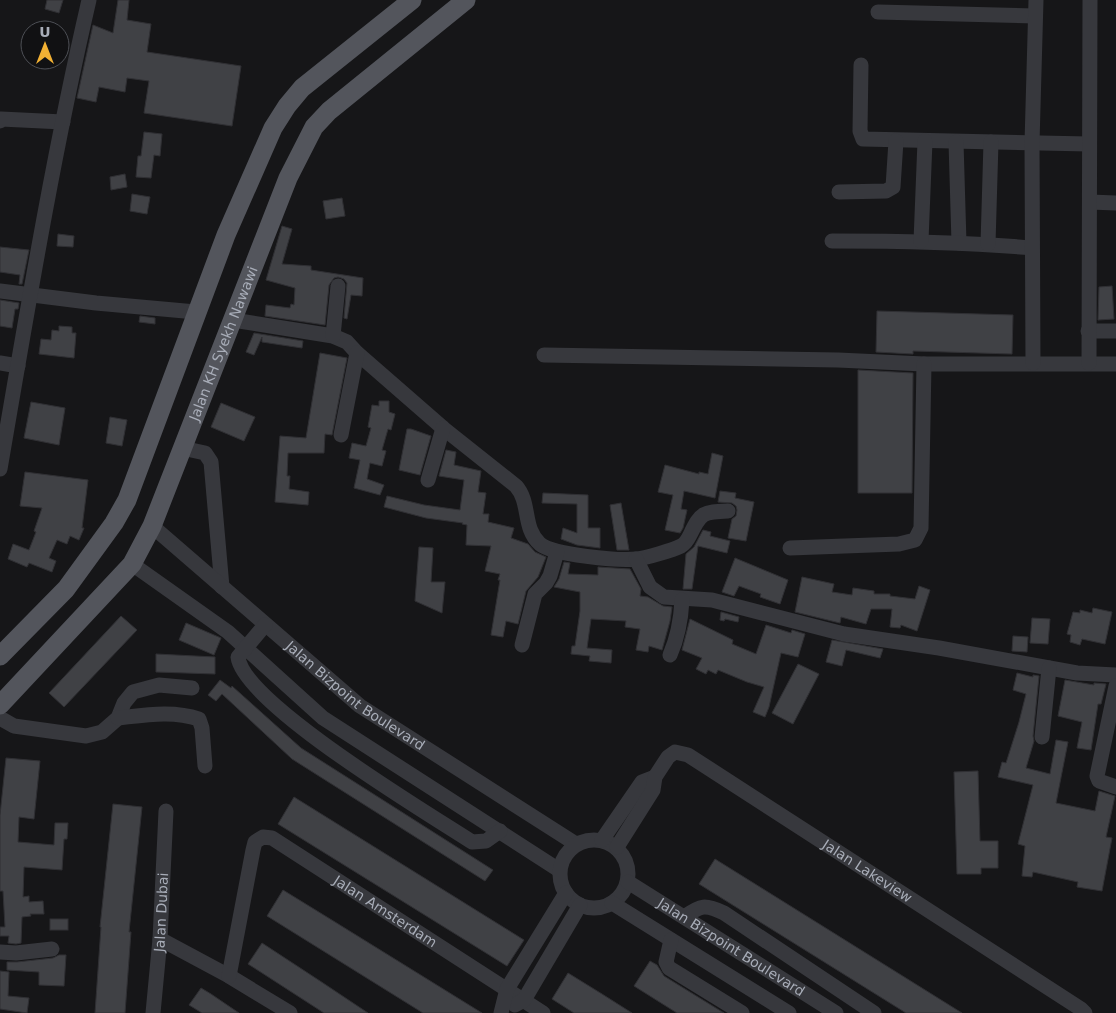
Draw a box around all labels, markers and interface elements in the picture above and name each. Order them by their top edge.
north arrow [20,20,70,70]
text: U [39,24,51,40]
street label: Jalan KH Syekh Nawawi [186,264,261,424]
street label: Jalan Bizpoint Boulevard [282,637,428,753]
street label: Jalan Lakeview [819,836,915,906]
street label: Jalan Amsterdam [330,871,440,950]
street label: Jalan Dubai [151,872,171,954]
street label: Jalan Bizpoint Boulevard [654,894,808,999]

